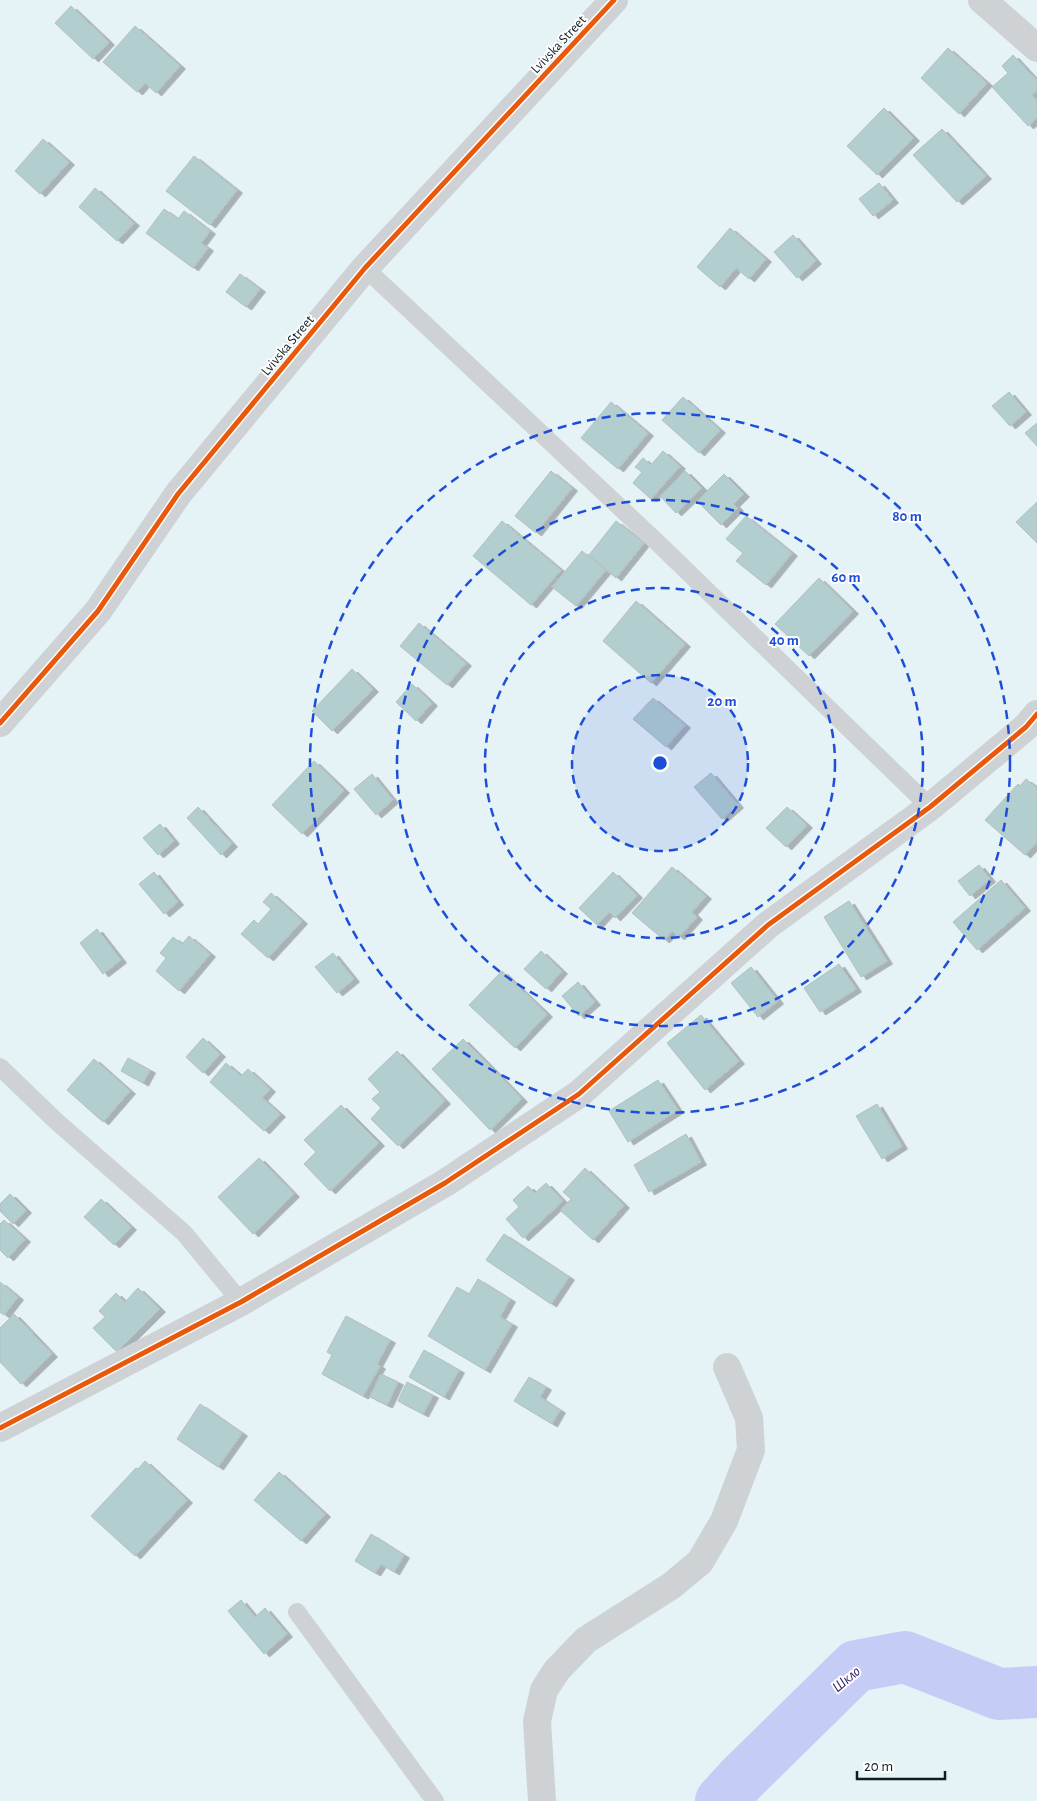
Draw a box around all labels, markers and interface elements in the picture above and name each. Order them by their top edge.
street label: Lvivska Street [528,13,589,76]
street label: Lvivska Street [259,313,317,378]
text: 80 m [892,509,922,524]
text: 60 m [831,570,861,585]
text: 40 m [769,633,799,648]
text: 20 m [707,694,737,709]
centre of rings [651,754,669,772]
water label: Шкло [830,1664,863,1695]
scale bar [857,1748,944,1780]
text: 20 m [864,1759,893,1774]

